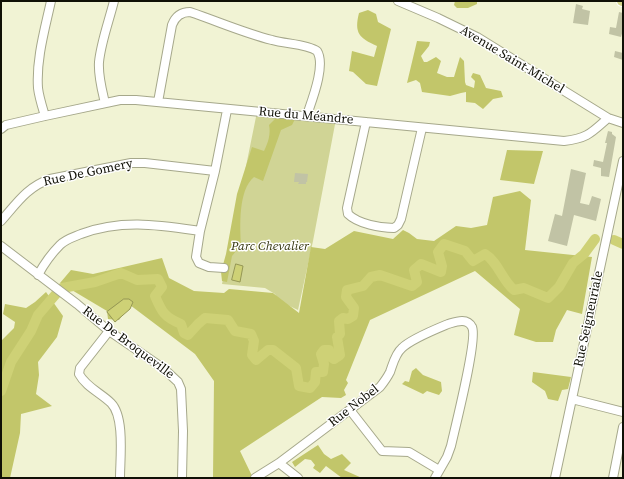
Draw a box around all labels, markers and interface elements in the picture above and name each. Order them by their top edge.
street label: Avenue Saint-Michel [457,23,567,97]
street label: Rue du Méandre [258,104,354,128]
street label: Rue De Gomery [42,156,134,190]
park label: Parc Chevalier [231,239,309,255]
street label: Rue Seigneuriale [571,269,607,369]
street label: Rue De Broqueville [79,303,177,383]
street label: Rue Nobel [326,381,382,431]

